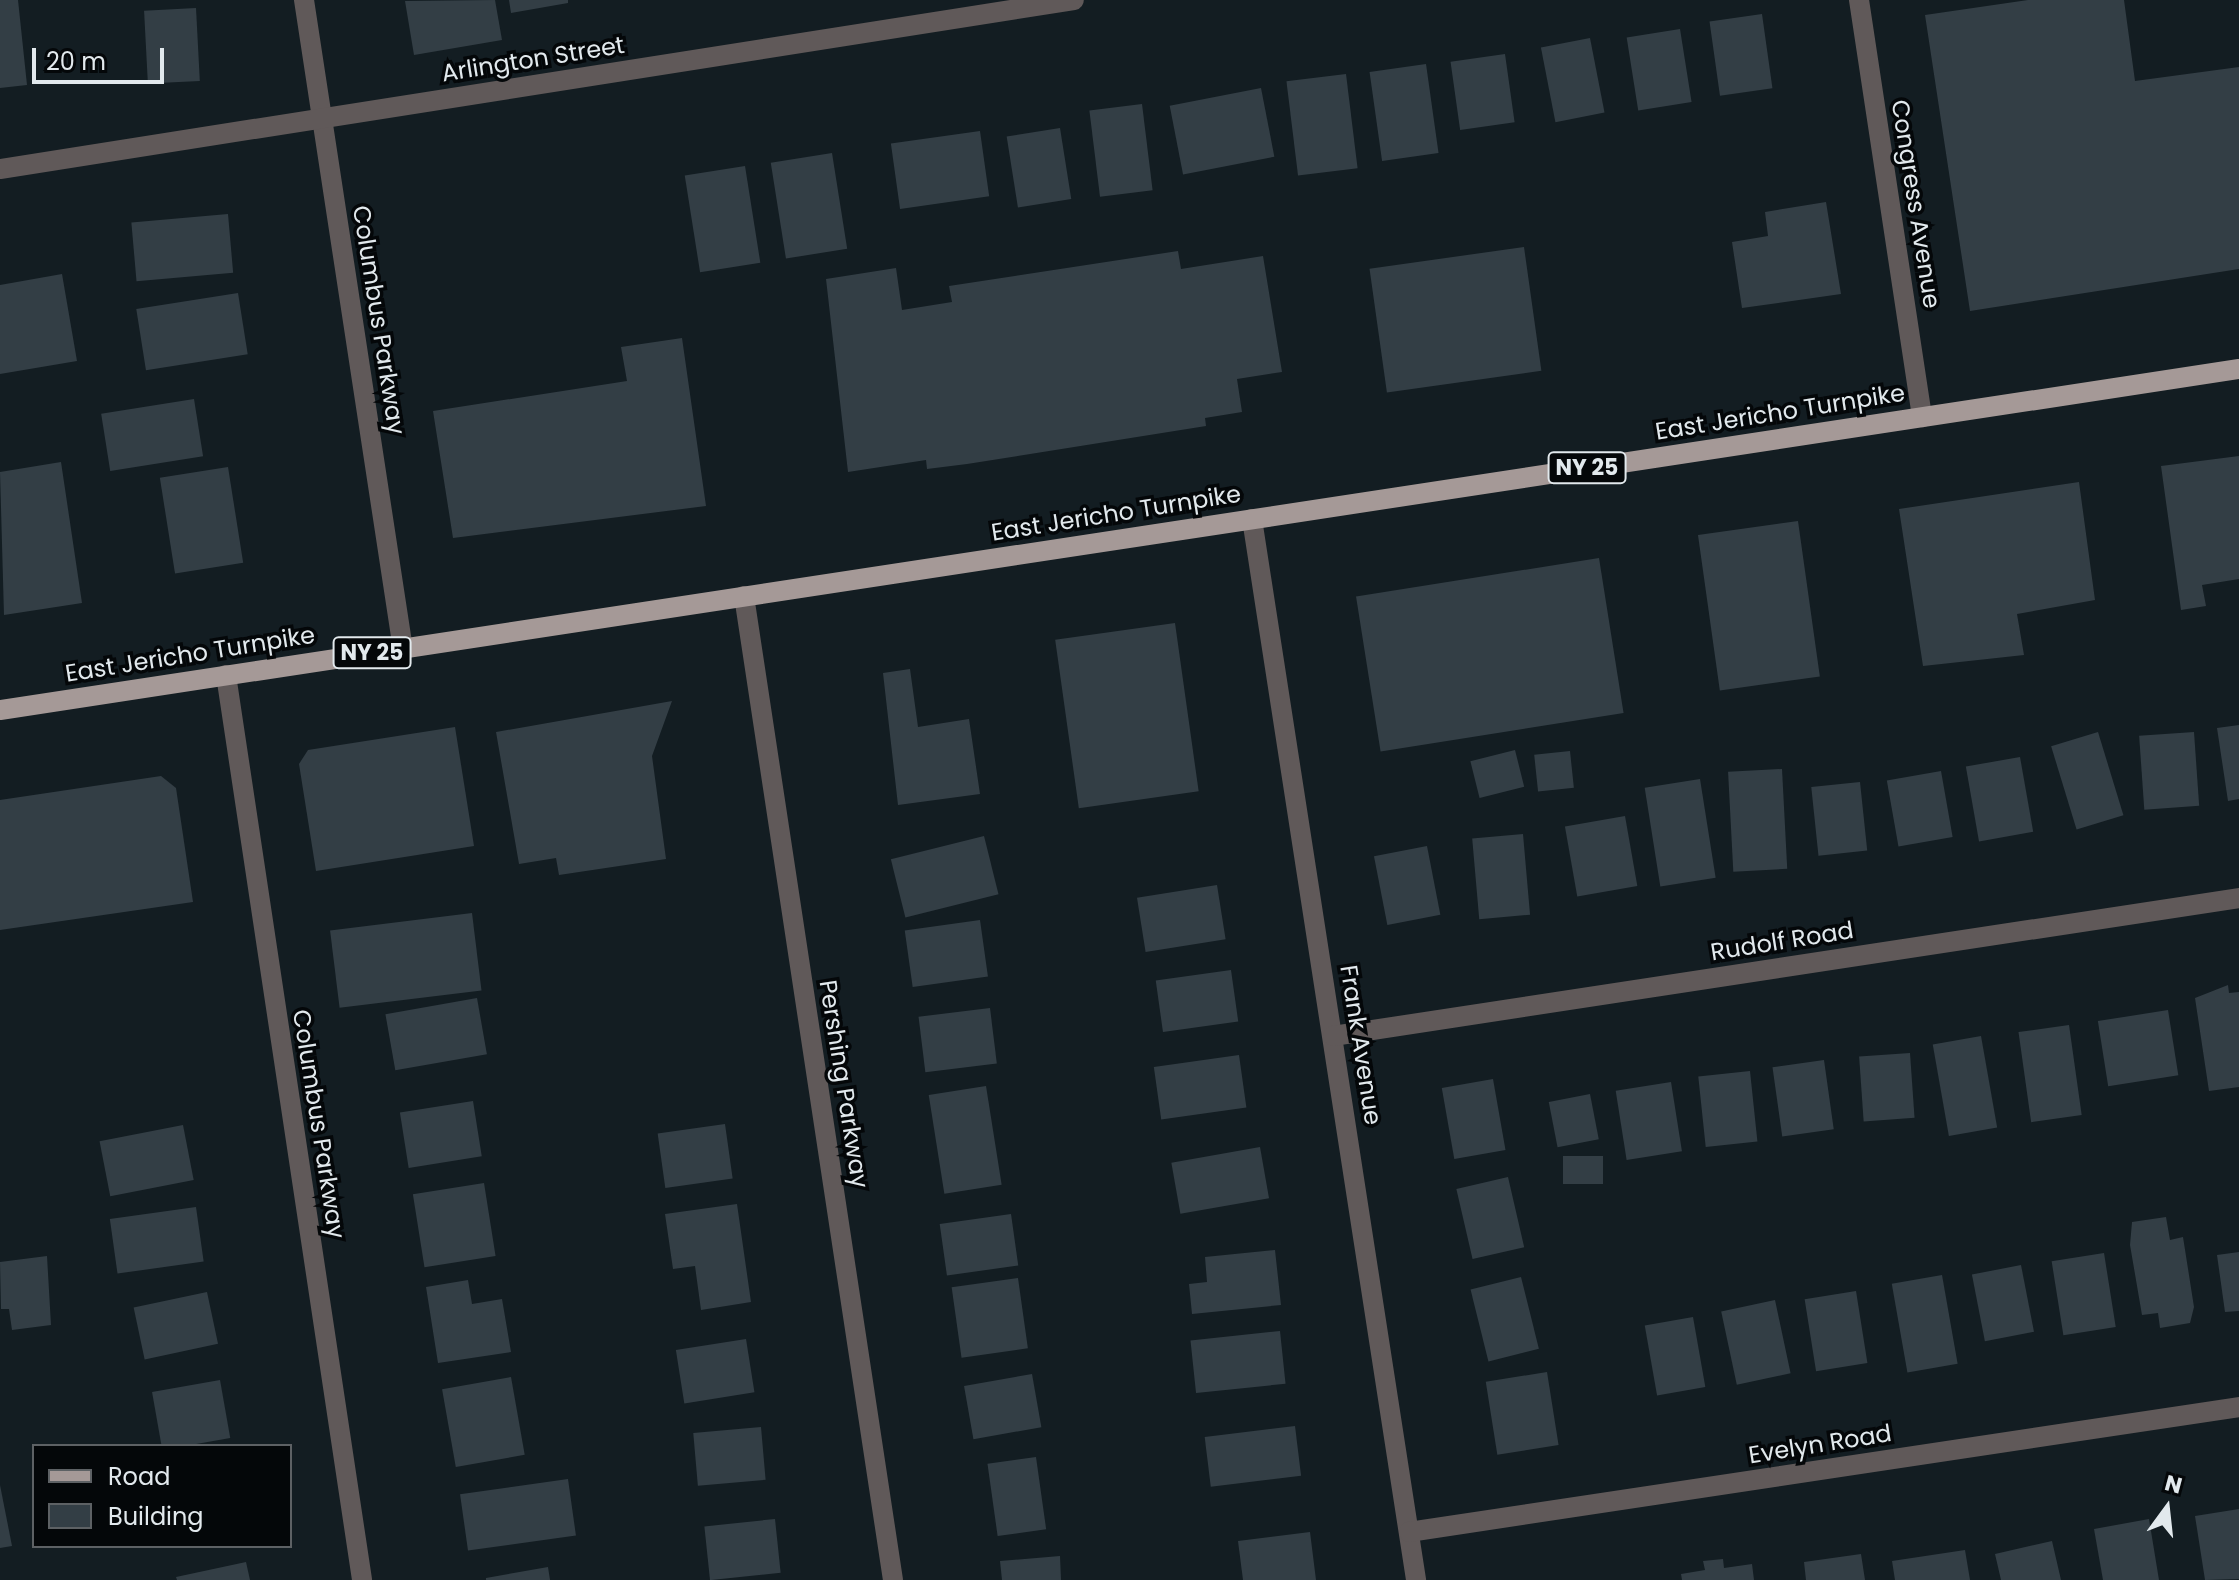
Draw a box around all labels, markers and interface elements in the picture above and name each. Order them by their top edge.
street label: Arlington Street [440,30,626,88]
scale bar [36,32,168,82]
text: 20 m [46,45,106,78]
street label: Congress Avenue [1885,98,1947,310]
street label: Columbus Parkway [347,204,411,436]
street label: East Jericho Turnpike [1653,378,1907,446]
road number: NY 25 [1547,450,1627,486]
street label: East Jericho Turnpike [989,479,1243,547]
street label: East Jericho Turnpike [63,620,317,688]
road number: NY 25 [332,635,412,671]
street label: Rudolf Road [1709,916,1855,966]
street label: Frank Avenue [1334,963,1388,1127]
street label: Pershing Parkway [813,978,875,1190]
street label: Columbus Parkway [287,1008,351,1240]
street label: Evelyn Road [1747,1418,1893,1470]
legend [32,1444,292,1548]
text: Road [108,1460,170,1493]
text: N [2161,1467,2185,1501]
north arrow [2127,1468,2207,1548]
text: Building [108,1500,204,1533]

